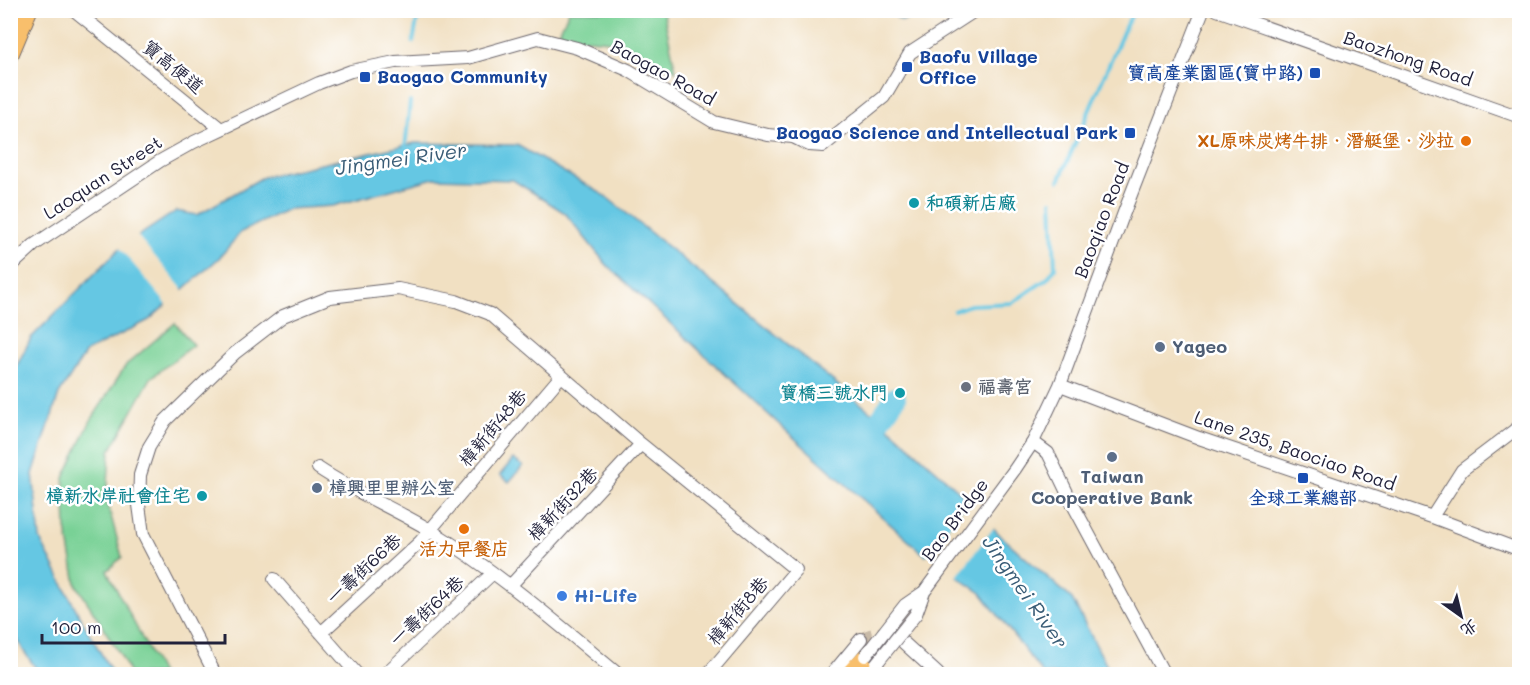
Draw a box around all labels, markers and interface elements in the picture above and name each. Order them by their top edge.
street label: Baozhong Road [1341,25,1476,91]
street label: 寶高便道 [138,34,209,98]
street label: Baogao Road [607,34,720,111]
place label: Baofu Village Office [919,44,1038,89]
marker: Baofu Village Office [900,60,914,74]
place label: 寶高產業園區(寶中路) [1127,60,1303,84]
place label: Baogao Community [377,64,548,88]
marker: 寶高產業園區(寶中路) [1308,66,1322,80]
marker: Baogao Community [358,70,372,84]
place label: Baogao Science and Intellectual Park [776,120,1118,144]
marker: Baogao Science and Intellectual Park [1123,126,1137,140]
place label: XL原味炭烤牛排．潛艇堡．沙拉 [1197,128,1454,152]
street label: Laoquan Street [38,130,166,225]
marker: XL原味炭烤牛排．潛艇堡．沙拉 [1459,134,1473,148]
water label: Jingmei River [333,136,468,180]
street label: Baoqiao Road [1068,158,1134,281]
place label: 和碩新店廠 [926,190,1016,214]
marker: 和碩新店廠 [907,196,921,210]
place label: Yageo [1172,334,1227,358]
marker: Yageo [1153,340,1167,354]
place label: 福壽宮 [978,374,1032,398]
place label: 寶橋三號水門 [780,380,888,404]
marker: 福壽宮 [959,380,973,394]
street label: 樟新街48巷 [453,384,531,471]
marker: 寶橋三號水門 [893,386,907,400]
street label: Lane 235, Baociao Road [1191,404,1399,496]
marker: Taiwan Cooperative Bank [1105,450,1119,464]
street label: 樟新街32巷 [522,461,603,545]
place label: Taiwan Cooperative Bank [1031,464,1193,509]
marker: 全球工業總部 [1296,471,1310,485]
street label: Bao Bridge [915,473,993,566]
place label: 樟興里里辦公室 [329,475,455,499]
marker: 樟興里里辦公室 [310,481,324,495]
place label: 樟新水岸社會住宅 [46,483,190,507]
place label: 全球工業總部 [1249,485,1357,509]
marker: 樟新水岸社會住宅 [195,489,209,503]
marker: 活力早餐店 [457,522,471,536]
street label: 一壽街66巷 [321,528,406,609]
water label: Jingmei River [977,530,1074,653]
place label: 活力早餐店 [419,536,509,560]
street label: 一壽街64巷 [384,570,469,651]
street label: 樟新街8巷 [701,571,773,650]
place label: Hi-Life [574,583,637,607]
north arrow [1431,586,1491,646]
marker: Hi-Life [555,589,569,603]
scale bar [42,607,225,645]
text: 100 m [51,615,101,639]
text: 北 [1457,616,1482,642]

